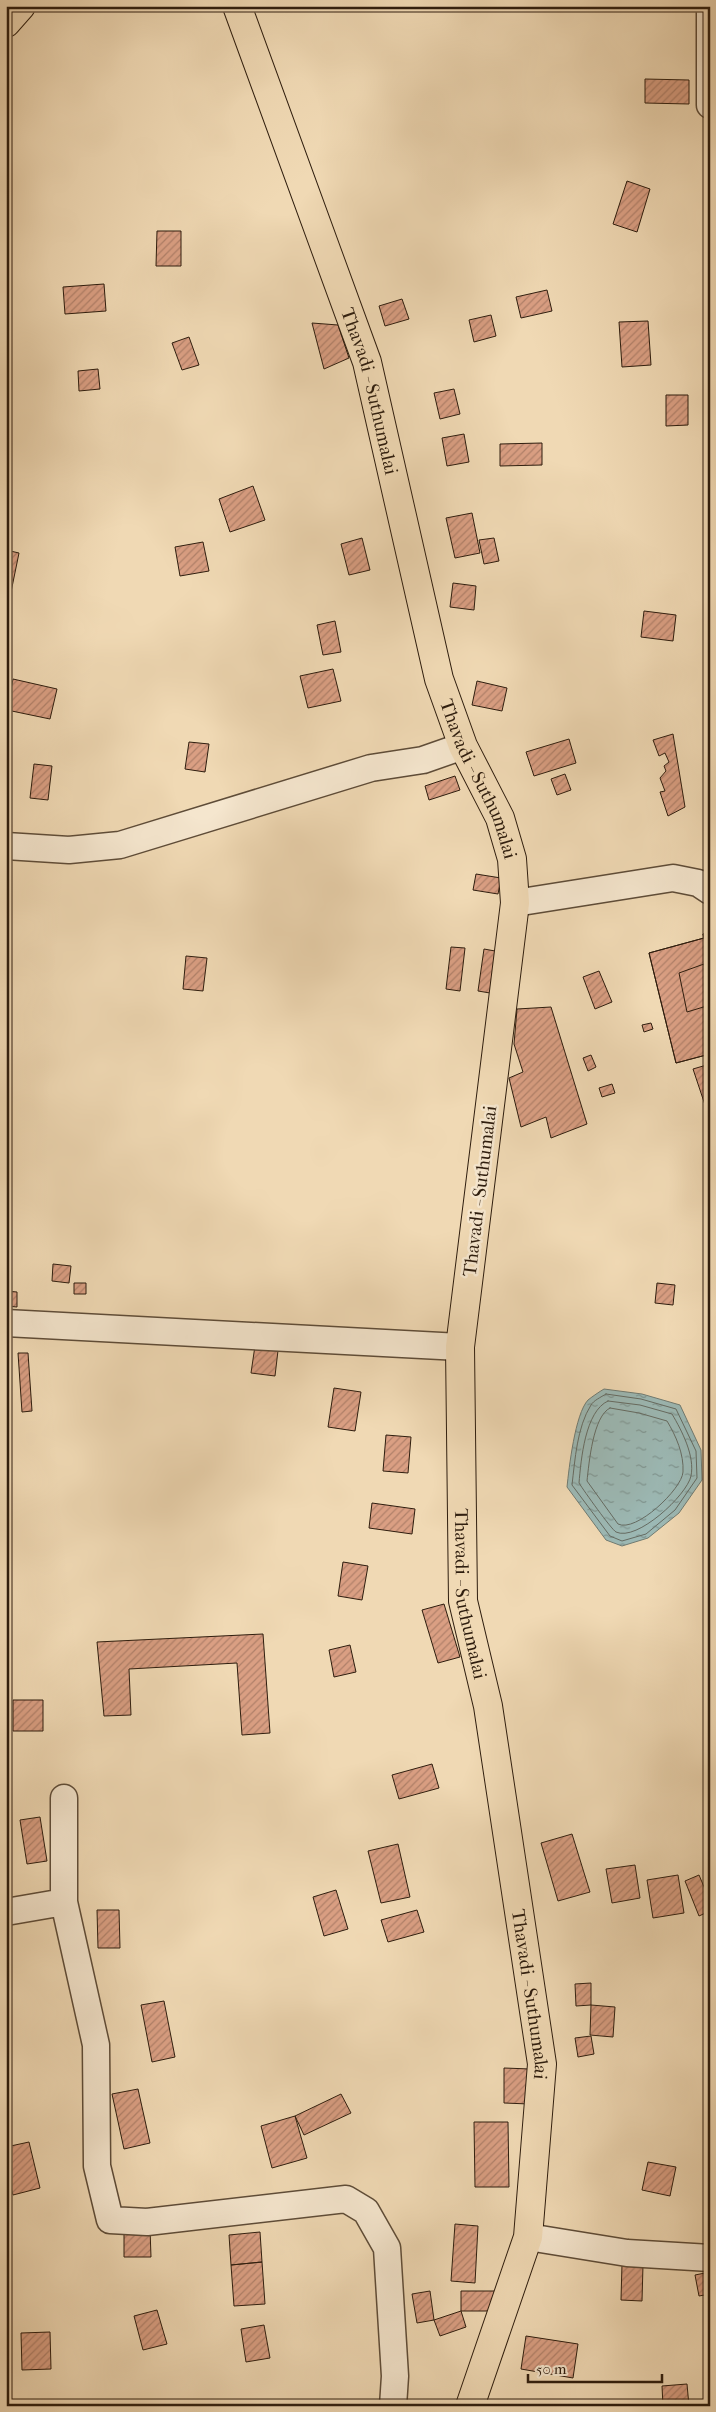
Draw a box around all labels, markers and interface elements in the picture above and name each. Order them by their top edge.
street label: Thavadi - Suthumalai [336,305,402,477]
street label: Thavadi - Suthumalai [435,696,521,862]
street label: Thavadi - Suthumalai [459,1104,501,1278]
street label: Thavadi - Suthumalai [450,1508,491,1682]
street label: Thavadi - Suthumalai [507,1908,552,2081]
scale bar [528,2352,662,2384]
text: 50 m [536,2360,567,2378]

